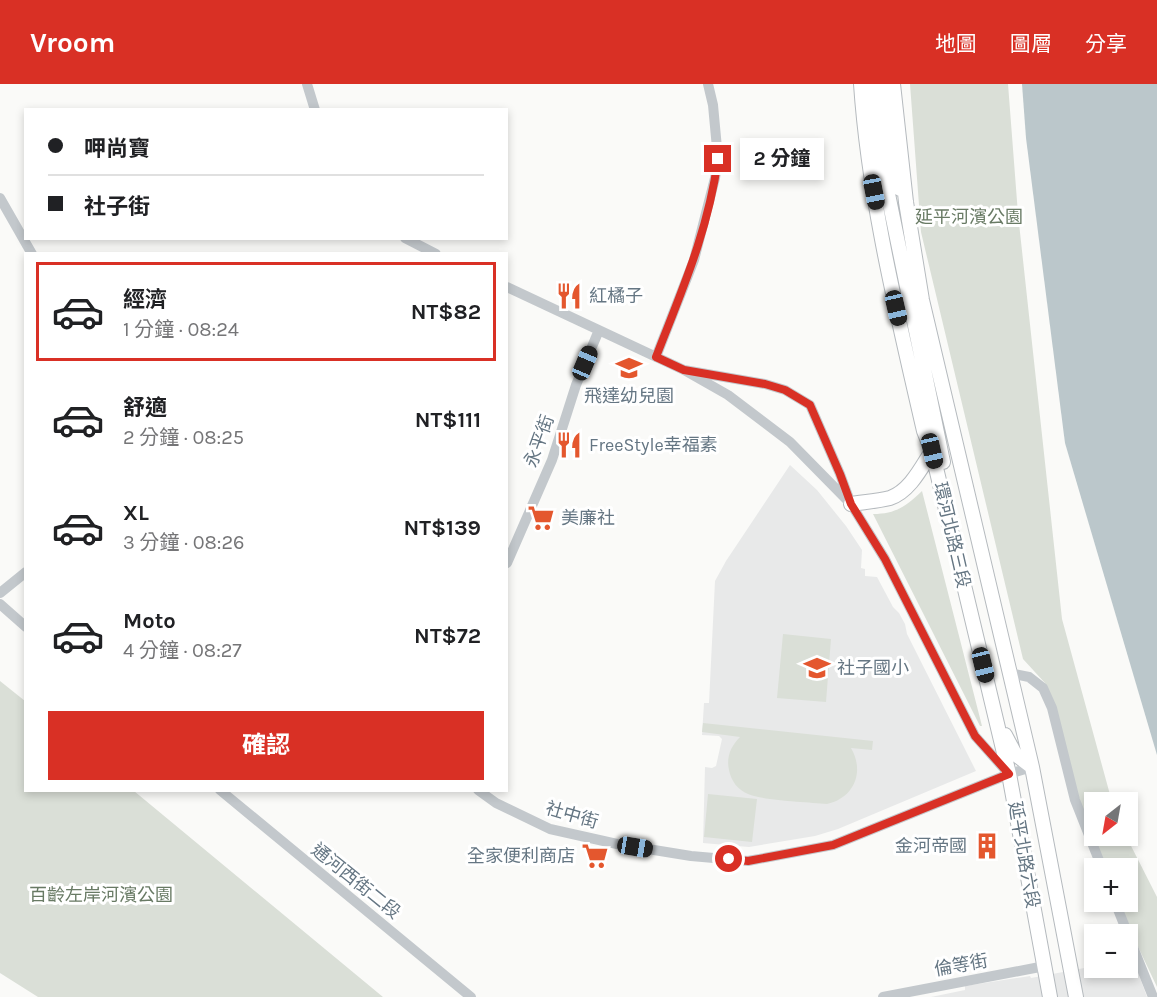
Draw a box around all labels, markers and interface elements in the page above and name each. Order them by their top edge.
text: Vroom [30,26,115,59]
text: 地圖 [935,32,977,56]
text: 圖層 [1010,32,1052,56]
text: 分享 [1085,32,1127,56]
text: 呷尚寶 [84,136,150,162]
callout: 2 分鐘 [739,138,823,180]
route end [704,145,731,172]
text: 2 分鐘 [753,147,811,170]
car [862,173,886,211]
text: 社子街 [84,194,150,220]
park label: 延平河濱公園 [915,206,1023,228]
restaurant icon: 紅橘子 [554,281,584,311]
icon: car [51,285,105,339]
place label: 紅橘子 [589,285,643,307]
text: 經濟 [123,287,167,313]
car [883,288,909,328]
text: NT$82 [411,299,481,325]
text: 1 分鐘 · 08:24 [123,318,239,341]
car [570,343,600,383]
school or university icon: 飛達幼兒園 [614,353,644,383]
place label: 飛達幼兒園 [584,385,674,407]
icon: car [51,393,105,447]
text: 舒適 [123,395,167,421]
text: NT$111 [415,407,481,433]
street label: 永平街 [519,412,559,470]
text: 2 分鐘 · 08:25 [123,426,244,449]
restaurant icon: FreeStyle幸福素 [554,430,584,460]
car [919,431,945,471]
place label: FreeStyle幸福素 [589,434,718,456]
street label: 環河北路三段 [929,480,975,590]
text: XL [123,500,149,526]
icon: car [51,501,105,555]
supermarket icon: 美廉社 [526,503,556,533]
place label: 美廉社 [561,507,615,529]
text: NT$139 [403,515,481,541]
text: 3 分鐘 · 08:26 [123,531,244,554]
text: Moto [123,608,176,634]
icon: car [51,609,105,663]
text: NT$72 [414,623,481,649]
text: 4 分鐘 · 08:27 [123,639,242,662]
car [970,645,996,685]
school or university icon: 社子國小 [802,653,832,683]
place label: 社子國小 [837,657,909,679]
button: 確認 [48,711,484,780]
north arrow [1084,792,1138,846]
map controls [1084,792,1138,978]
street label: 社中街 [543,797,601,833]
street label: 延平北路六段 [1004,800,1044,910]
building icon: 金河帝國 [972,831,1002,861]
car [616,835,654,859]
place label: 金河帝國 [895,835,967,857]
street label: 通河西街二段 [307,838,405,924]
supermarket icon: 全家便利商店 [580,841,610,871]
place label: 全家便利商店 [467,845,575,867]
route start [715,845,742,872]
button: + [1084,858,1138,912]
park label: 百齡左岸河濱公園 [29,884,173,906]
button: − [1084,924,1138,978]
street label: 倫等街 [933,949,989,981]

